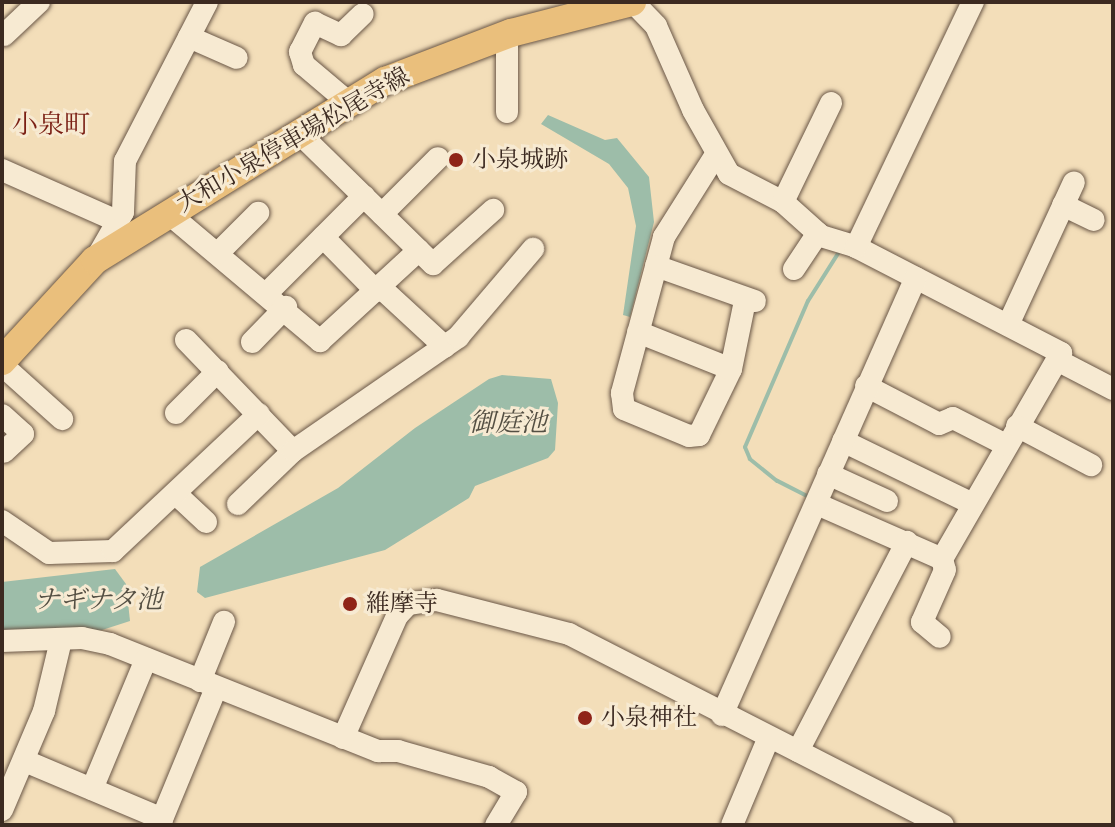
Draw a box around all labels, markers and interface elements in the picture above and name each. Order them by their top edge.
street label: 大和小泉停車場松尾寺線 [171,62,415,218]
district label: 小泉町 [12,109,90,141]
place label: 小泉城跡 [472,146,568,174]
marker: 小泉城跡 [447,151,465,169]
water label: 御庭池 [469,407,547,439]
water label: ナギナタ池 [33,584,163,616]
place label: 維摩寺 [366,590,438,618]
marker: 維摩寺 [341,595,359,613]
place label: 小泉神社 [601,704,697,732]
marker: 小泉神社 [576,709,594,727]

